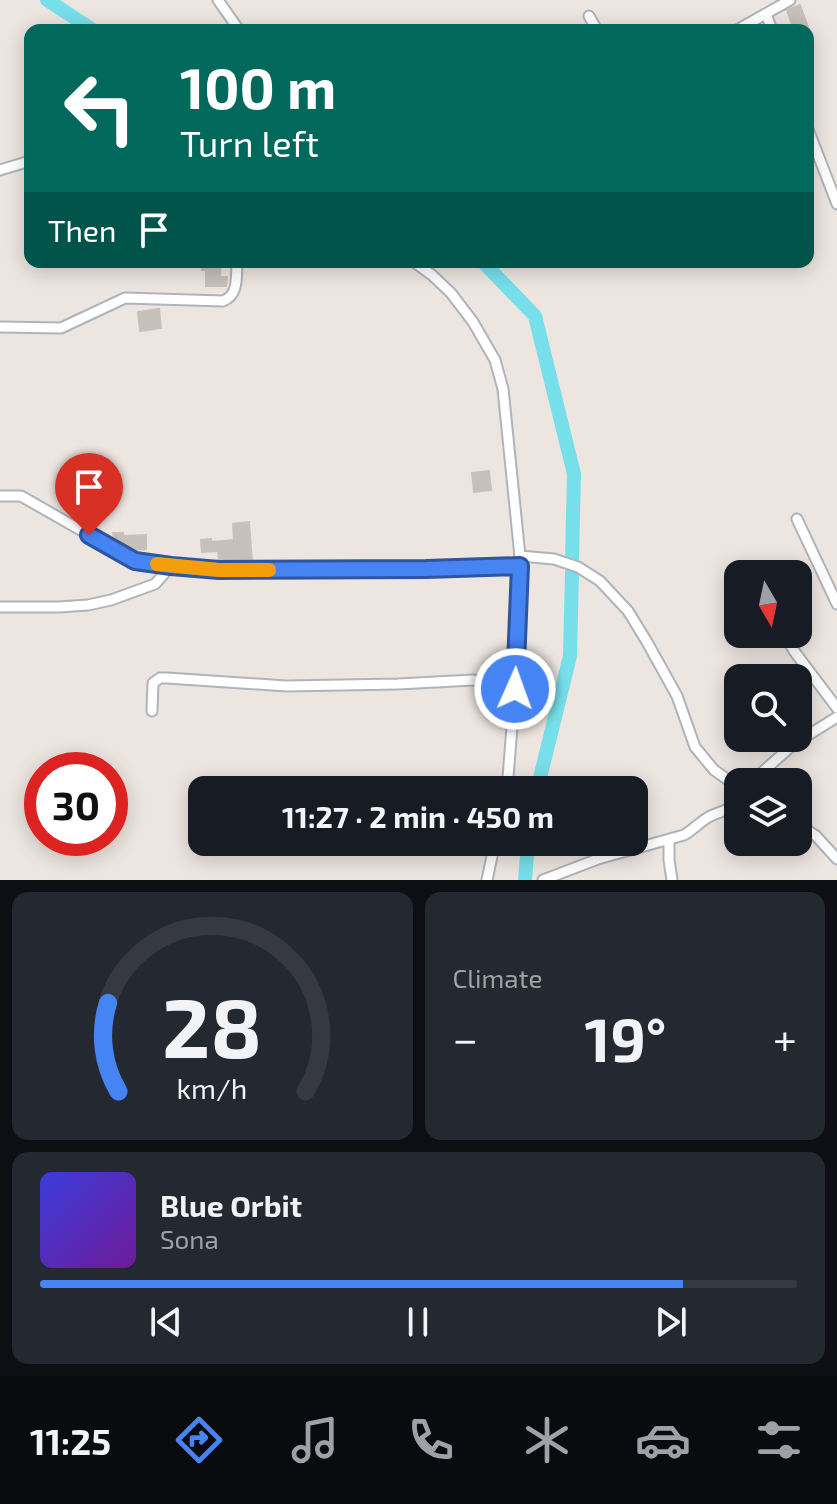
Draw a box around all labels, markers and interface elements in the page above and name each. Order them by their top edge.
text: 100 m [180,53,336,120]
icon: left [48,56,152,160]
text: Turn left [180,121,319,164]
icon: arrive [132,208,176,252]
text: Then [48,212,116,248]
pin [55,453,123,535]
icon: arrive [67,465,111,509]
north arrow [724,560,812,648]
map controls [724,560,812,856]
position arrow [473,647,557,731]
button: search [724,664,812,752]
speed limit sign: 30 [24,752,128,856]
button: layers [724,768,812,856]
text: 11:27 · 2 min · 450 m [282,798,554,834]
text: Climate [453,962,542,993]
text: 28 [162,975,262,1075]
text: 19° [585,1002,666,1074]
text: − [453,1011,478,1064]
text: + [773,1011,797,1064]
text: km/h [177,1070,248,1105]
text: Blue Orbit [160,1187,302,1223]
text: Sona [160,1223,219,1254]
icon: previous [144,1300,188,1344]
icon: pause [396,1300,440,1344]
icon: next [649,1300,693,1344]
icon: directions [171,1412,227,1468]
icon: music [287,1412,343,1468]
icon: phone [403,1412,459,1468]
icon: climate [519,1412,575,1468]
icon: car [635,1412,691,1468]
icon: filters [751,1412,807,1468]
text: 11:25 [30,1419,111,1462]

